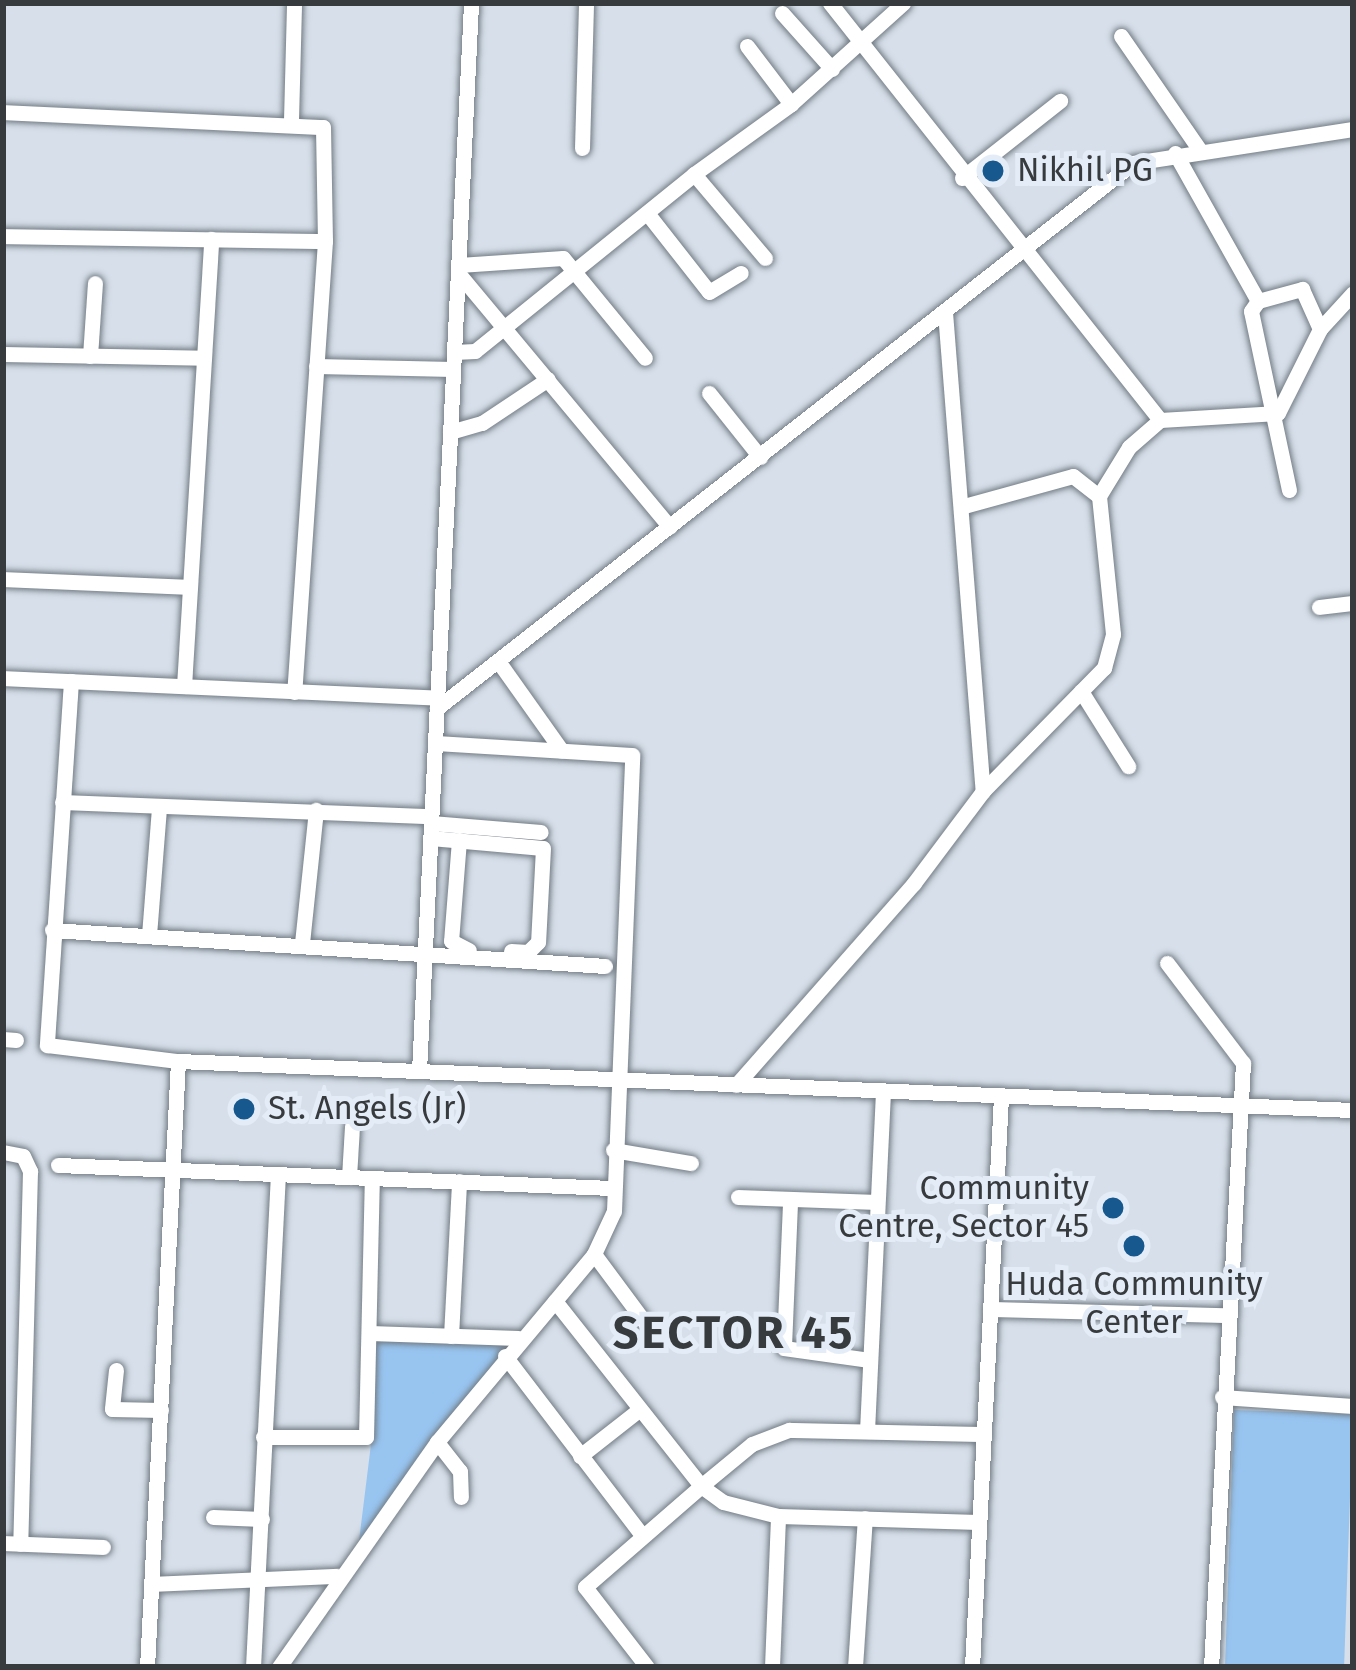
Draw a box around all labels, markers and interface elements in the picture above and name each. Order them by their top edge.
place label: Nikhil PG [1017,151,1153,191]
marker: Nikhil PG [980,158,1006,184]
place label: St. Angels (Jr) [268,1089,466,1129]
marker: St. Angels (Jr) [231,1096,257,1122]
place label: Community Centre, Sector 45 [838,1169,1089,1247]
marker: Community Centre, Sector 45 [1100,1195,1126,1221]
marker: Huda Community Center [1121,1233,1147,1259]
place label: Huda Community Center [1005,1265,1263,1343]
district label: SECTOR 45 [613,1307,855,1361]

